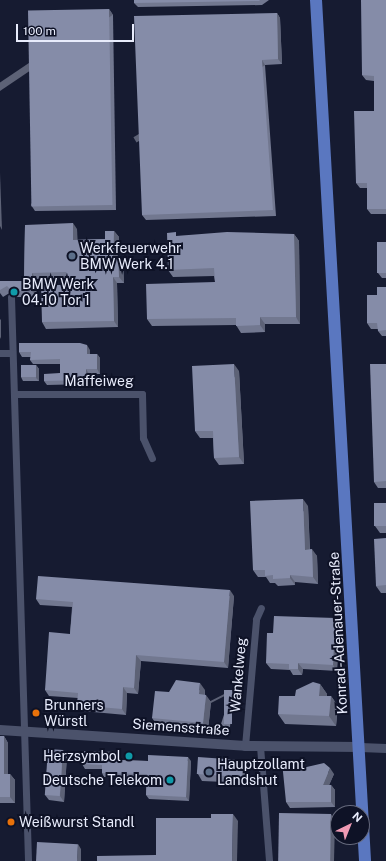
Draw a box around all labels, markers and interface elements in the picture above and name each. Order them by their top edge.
scale bar [18,16,136,42]
text: 100 m [23,24,56,38]
place label: Werkfeuerwehr BMW Werk 4.1 [80,240,181,272]
marker: Werkfeuerwehr BMW Werk 4.1 [67,251,77,261]
place label: BMW Werk 04.10 Tor 1 [22,276,95,308]
marker: BMW Werk 04.10 Tor 1 [9,287,19,297]
street label: Maffeiweg [64,373,134,389]
street label: Konrad-Adenauer-Straße [325,551,351,715]
street label: Wankelweg [226,637,250,713]
place label: Brunners Würstl [44,697,104,730]
marker: Brunners Würstl [31,708,41,718]
street label: Siemensstraße [132,715,230,739]
place label: Herzsymbol [43,748,121,764]
marker: Herzsymbol [124,751,134,761]
place label: Hauptzollamt Landshut [217,756,305,788]
marker: Hauptzollamt Landshut [204,767,214,777]
place label: Deutsche Telekom [42,772,162,788]
marker: Deutsche Telekom [165,775,175,785]
north arrow [330,805,370,845]
text: N [350,810,365,824]
place label: Weißwurst Standl [19,814,135,830]
marker: Weißwurst Standl [6,817,16,827]

